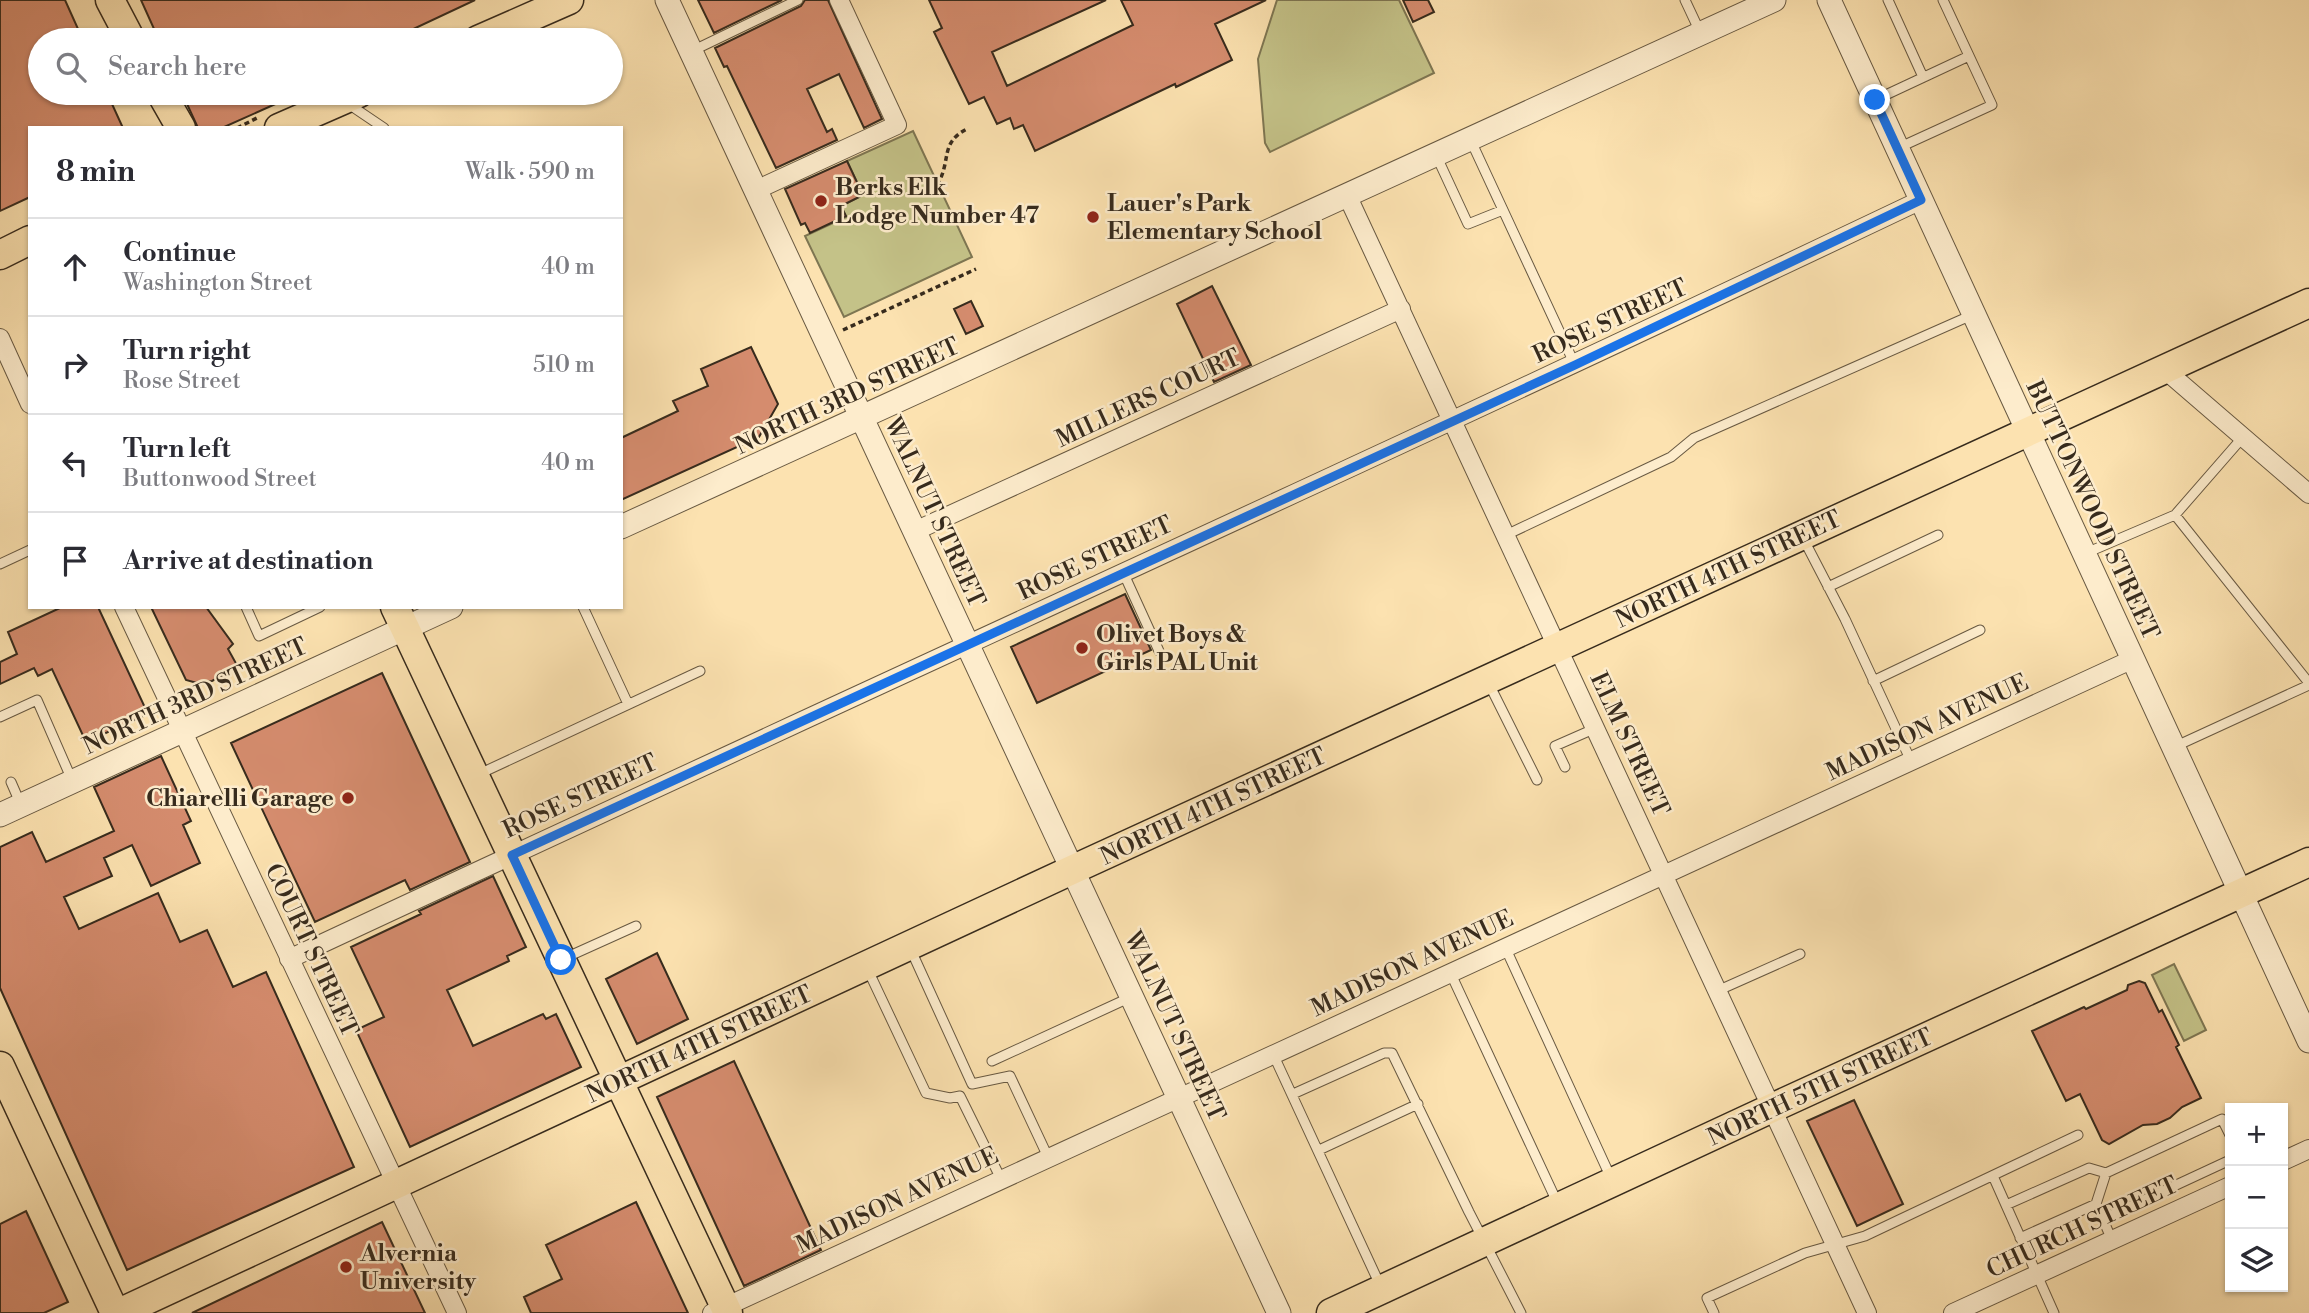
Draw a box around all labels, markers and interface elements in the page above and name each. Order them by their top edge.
search box [28,28,623,105]
icon: search [52,48,90,86]
text: Search here [108,51,247,83]
route end [1859,84,1890,115]
text: 8 min [56,153,135,191]
text: Walk · 590 m [465,158,595,186]
place label: Berks Elk Lodge Number 47 [835,173,1039,231]
place label: Lauer's Park Elementary School [1107,189,1322,247]
marker: Berks Elk Lodge Number 47 [813,193,829,209]
marker: Lauer's Park Elementary School [1085,209,1101,225]
text: Continue [123,237,236,269]
icon: ahead [56,248,94,286]
text: 40 m [541,253,595,281]
text: Washington Street [123,269,313,297]
street label: ROSE STREET [1528,273,1693,371]
street label: NORTH 3RD STREET [730,332,964,462]
text: Turn right [123,335,251,367]
street label: MILLERS COURT [1051,343,1246,455]
icon: right [56,346,94,384]
text: 510 m [533,351,595,379]
text: Rose Street [123,367,241,395]
street label: BUTTONWOOD STREET [2018,375,2165,645]
street label: WALNUT STREET [877,412,991,612]
text: Turn left [123,433,231,465]
icon: left [56,444,94,482]
text: 40 m [541,449,595,477]
text: Buttonwood Street [123,465,317,493]
street label: NORTH 4TH STREET [1611,504,1846,635]
street label: ROSE STREET [1013,510,1178,608]
icon: arrive [56,542,94,580]
text: Arrive at destination [123,545,373,577]
place label: Olivet Boys & Girls PAL Unit [1096,620,1258,678]
street label: NORTH 3RD STREET [78,632,312,762]
marker: Olivet Boys & Girls PAL Unit [1074,640,1090,656]
street label: ELM STREET [1583,668,1676,821]
street label: MADISON AVENUE [1821,668,2033,788]
street label: NORTH 4TH STREET [1096,741,1331,872]
street label: ROSE STREET [498,748,663,846]
place label: Chiarelli Garage [146,784,334,814]
marker: Chiarelli Garage [340,790,356,806]
street label: COURT STREET [258,859,364,1042]
street label: MADISON AVENUE [1306,904,1518,1024]
street label: WALNUT STREET [1117,926,1231,1126]
route start [545,944,576,975]
street label: NORTH 4TH STREET [582,979,817,1110]
street label: NORTH 5TH STREET [1703,1023,1938,1153]
map controls [2225,1103,2288,1292]
button: + [2225,1103,2288,1166]
street label: MADISON AVENUE [791,1141,1003,1261]
button: − [2225,1166,2288,1229]
street label: CHURCH STREET [1982,1170,2183,1285]
button: layers [2225,1229,2288,1292]
place label: Alvernia University [359,1239,477,1297]
marker: Alvernia University [338,1259,354,1275]

